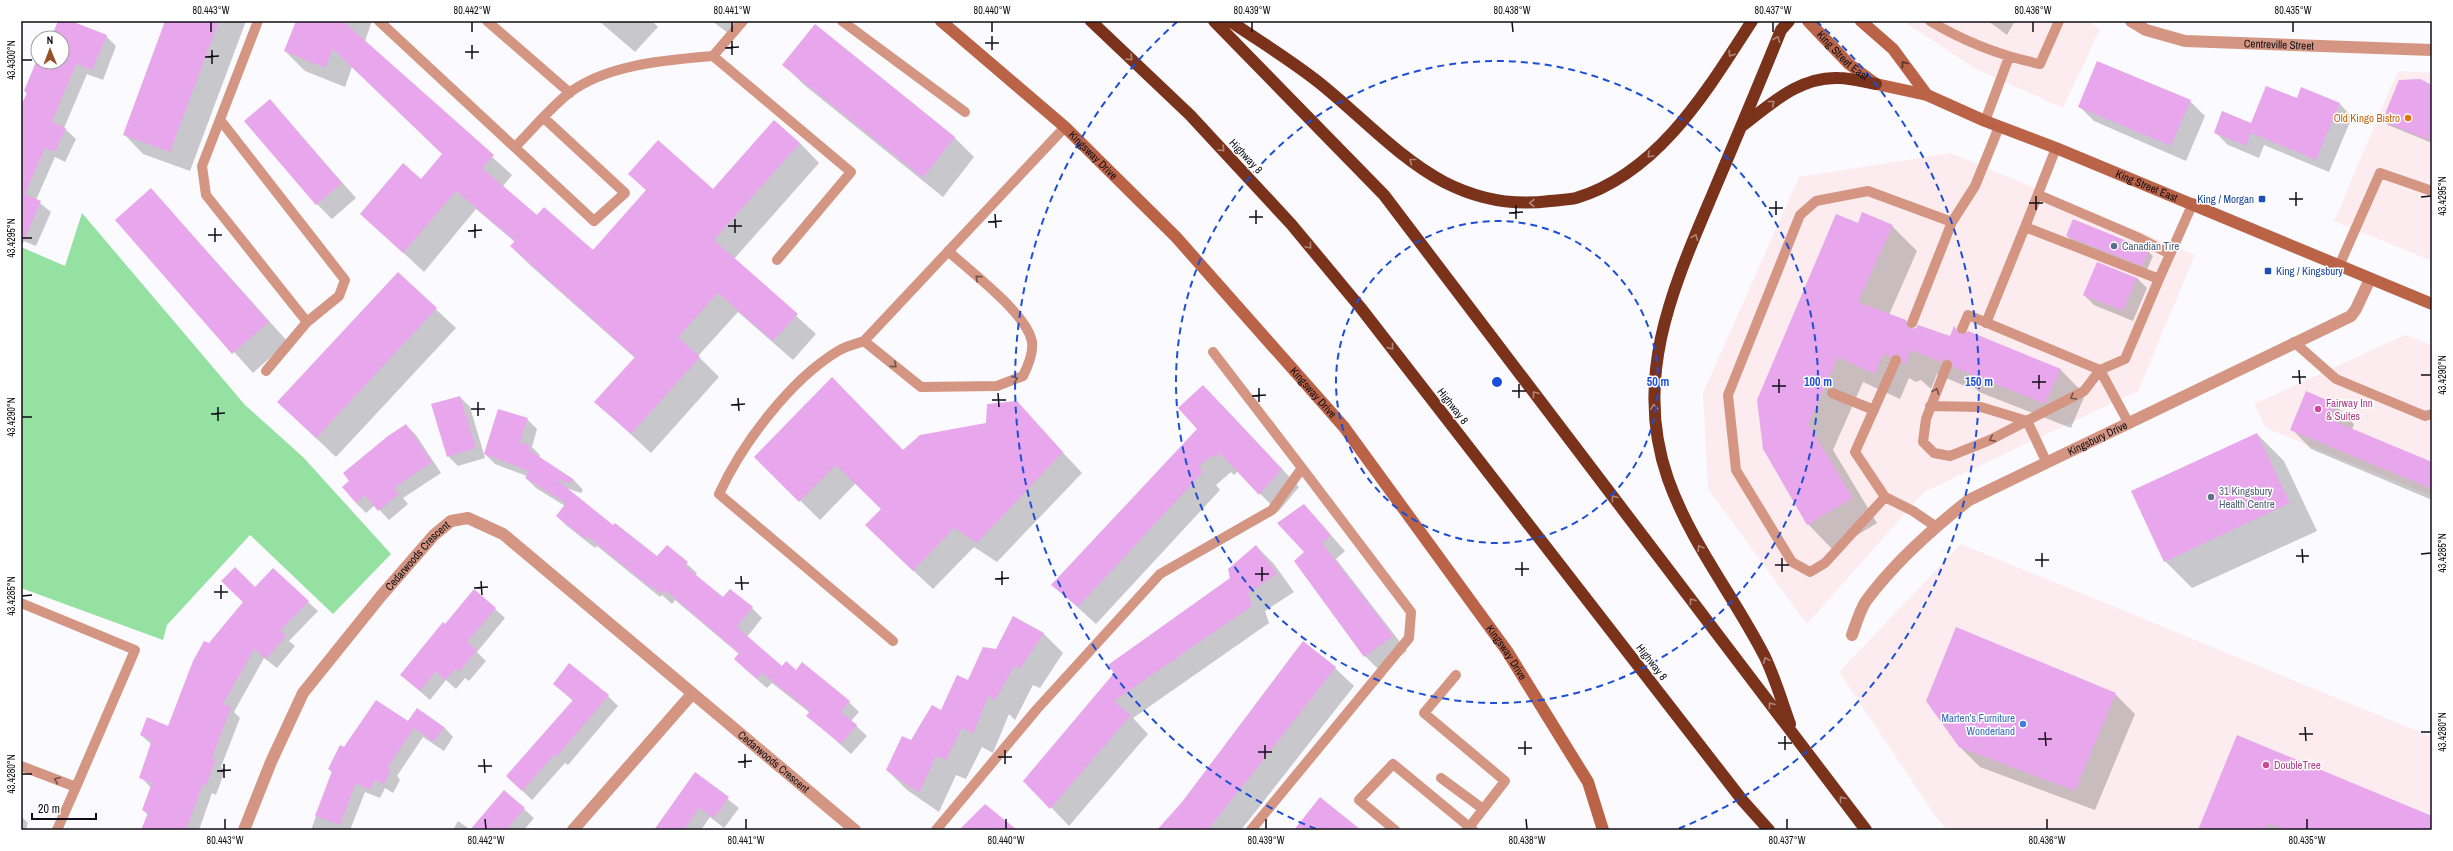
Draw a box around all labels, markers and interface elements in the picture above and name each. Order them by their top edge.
text: 80.443°W [193,4,230,17]
text: 80.442°W [454,4,491,17]
text: 80.441°W [714,4,751,17]
text: 80.440°W [974,4,1011,17]
text: 80.439°W [1234,4,1271,17]
text: 80.438°W [1494,4,1531,17]
text: 80.437°W [1755,4,1792,17]
text: 80.436°W [2015,4,2052,17]
text: 80.435°W [2275,4,2312,17]
street label: King Street East [1814,28,1872,83]
north arrow [30,30,70,70]
text: N [46,33,53,47]
one-way arrow [1773,36,1781,43]
street label: Centreville Street [2244,36,2315,53]
text: 43.4300°N [5,40,18,80]
one-way arrow [1728,50,1736,57]
one-way arrow [1125,53,1133,61]
one-way arrow [1902,61,1909,68]
one-way arrow [1767,101,1774,108]
place label: Old Kingo Bistro [2334,111,2400,125]
marker: Old Kingo Bistro [2403,113,2413,123]
street label: Kingsway Drive [1066,128,1121,182]
street label: Highway 8 [1226,136,1266,176]
one-way arrow [1217,145,1224,152]
one-way arrow [1647,150,1655,158]
one-way arrow [1410,158,1417,165]
street label: King Street East [2114,167,2180,205]
text: 43.4295°N [2436,176,2449,216]
place label: King / Morgan [2197,192,2254,206]
marker: King / Morgan [2257,194,2267,204]
one-way arrow [1529,199,1535,207]
text: 43.4295°N [5,218,18,258]
one-way arrow [1690,233,1698,241]
place label: Canadian Tire [2122,239,2179,253]
one-way arrow [1305,241,1312,248]
marker: Canadian Tire [2109,241,2119,251]
place label: King / Kingsbury [2276,264,2343,278]
marker: King / Kingsbury [2263,266,2273,276]
one-way arrow [975,276,983,283]
one-way arrow [1386,342,1393,349]
text: 43.4290°N [2436,355,2449,395]
one-way arrow [890,360,897,367]
street label: Kingsway Drive [1287,364,1340,421]
text: 50 m [1647,374,1669,390]
text: 100 m [1804,374,1832,390]
text: 150 m [1965,374,1993,390]
centre of rings [1490,375,1504,389]
one-way arrow [1012,376,1019,384]
street label: Highway 8 [1434,385,1472,427]
one-way arrow [1931,388,1939,395]
one-way arrow [1533,392,1540,399]
one-way arrow [2070,393,2077,400]
place label: Fairway Inn & Suites [2326,396,2373,423]
text: 43.4290°N [5,397,18,437]
one-way arrow [1650,403,1659,410]
marker: Fairway Inn & Suites [2313,404,2323,414]
street label: Kingsbury Drive [2065,418,2130,459]
one-way arrow [1989,434,1997,442]
place label: 31 Kingsbury Health Centre [2219,484,2275,511]
marker: 31 Kingsbury Health Centre [2206,492,2216,502]
one-way arrow [1611,495,1618,502]
street label: Cedarwoods Crescent [382,518,453,593]
text: 43.4285°N [2436,533,2449,573]
one-way arrow [1697,545,1704,552]
text: 43.4285°N [5,576,18,616]
one-way arrow [1690,599,1697,606]
street label: Kingsway Drive [1483,622,1530,682]
street label: Highway 8 [1633,641,1671,683]
one-way arrow [1763,657,1771,665]
one-way arrow [1768,702,1775,709]
place label: Marten's Furniture Wonderland [1942,711,2015,738]
text: 43.4280°N [2436,712,2449,752]
marker: Marten's Furniture Wonderland [2018,719,2028,729]
street label: Cedarwoods Crescent [735,728,813,796]
text: 43.4280°N [5,754,18,794]
place label: DoubleTree [2274,758,2321,772]
marker: DoubleTree [2261,760,2271,770]
one-way arrow [53,776,60,784]
scale bar [32,795,96,821]
one-way arrow [1840,797,1847,804]
text: 20 m [38,801,60,817]
text: 80.443°W [207,834,244,847]
text: 80.442°W [468,834,505,847]
text: 80.441°W [728,834,765,847]
text: 80.440°W [988,834,1025,847]
text: 80.439°W [1248,834,1285,847]
text: 80.438°W [1509,834,1546,847]
text: 80.437°W [1769,834,1806,847]
text: 80.436°W [2029,834,2066,847]
text: 80.435°W [2289,834,2326,847]

